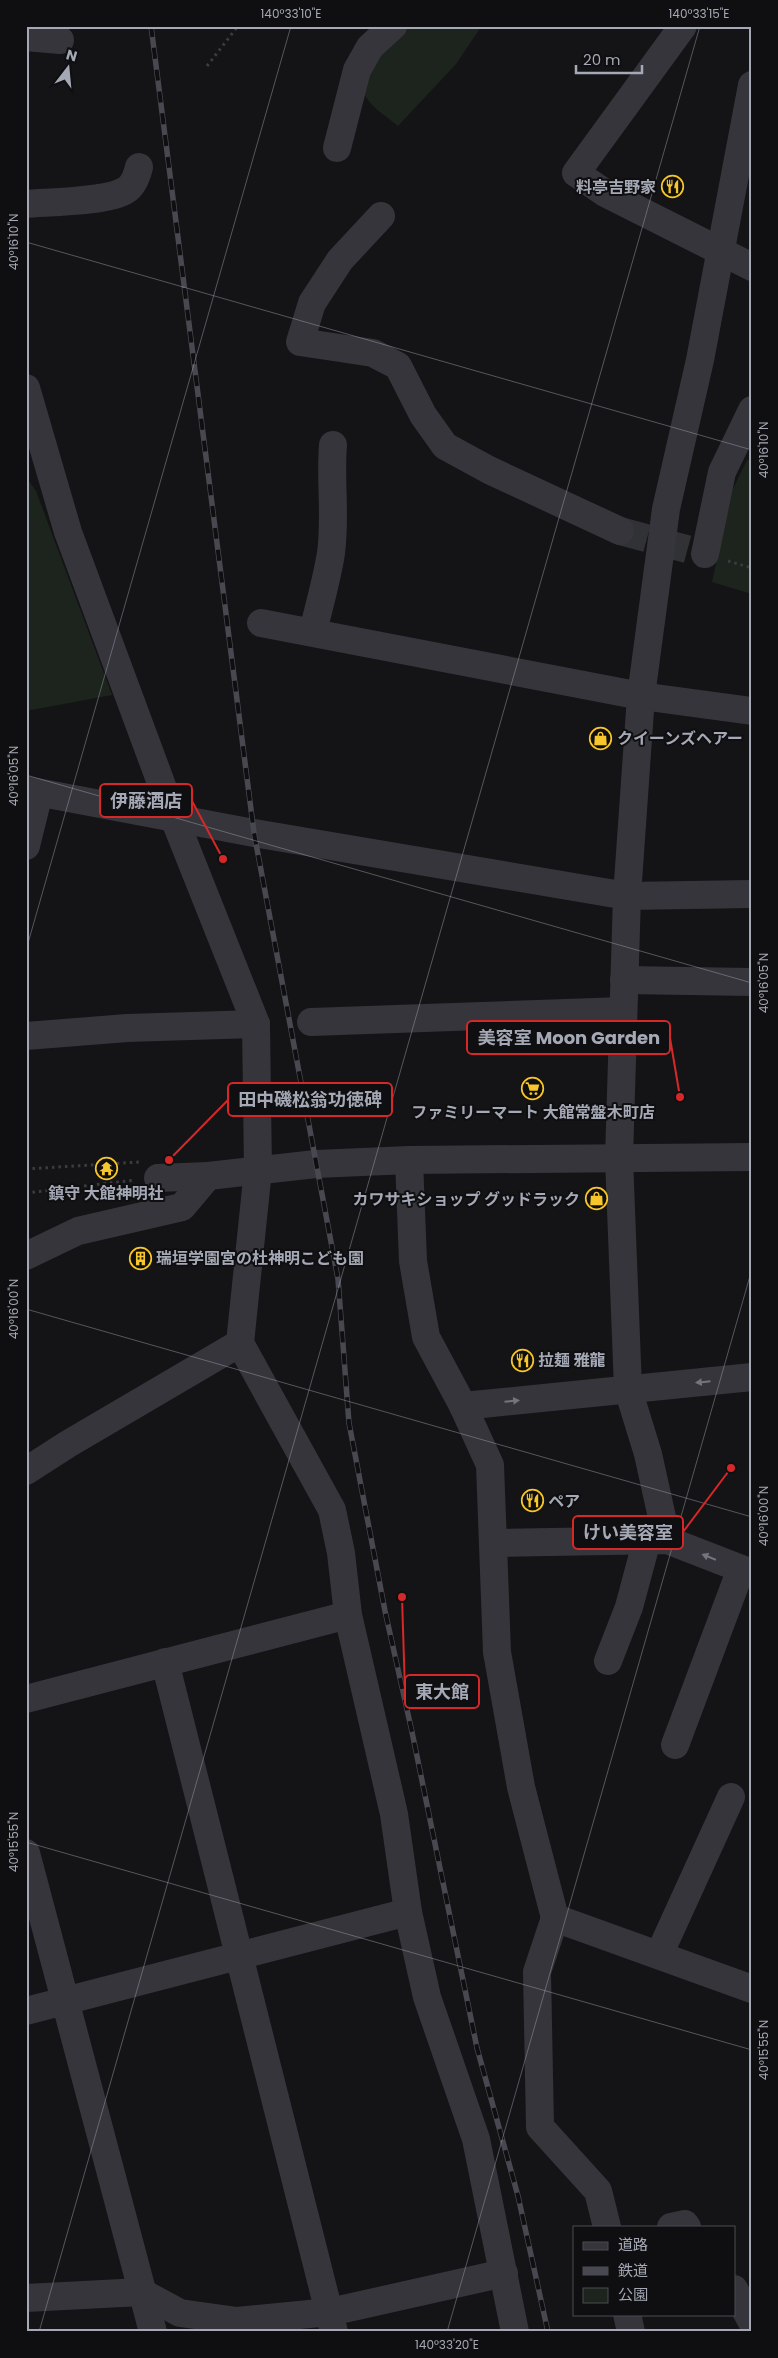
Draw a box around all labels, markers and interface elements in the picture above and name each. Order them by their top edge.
text: 140°33'10"E [261,5,321,22]
text: 140°33'15"E [669,5,729,22]
north arrow [42,42,92,92]
scale bar [576,42,642,74]
text: N [64,44,79,67]
text: 20 m [583,49,621,70]
restaurant icon: 料亭吉野家 [660,175,684,199]
place label: 料亭吉野家 [576,176,656,199]
text: 40°16'10"N [5,214,22,270]
text: 40°16'10"N [755,422,772,478]
shop icon: クイーンズヘアー [589,726,613,750]
place label: クイーンズヘアー [617,727,743,750]
text: 40°16'05"N [5,746,22,806]
callout: 伊藤酒店 [100,784,192,817]
text: 伊藤酒店 [110,788,182,813]
text: 40°16'05"N [755,953,772,1013]
callout: 美容室 Moon Garden [467,1021,670,1054]
text: 美容室 Moon Garden [478,1025,660,1050]
supermarket icon: ファミリーマート 大館常盤木町店 [521,1076,545,1100]
callout: 田中磯松翁功徳碑 [228,1083,392,1116]
text: 田中磯松翁功徳碑 [238,1087,382,1112]
place label: ファミリーマート 大館常盤木町店 [411,1101,655,1124]
temple icon: 鎮守 大館神明社 [94,1157,118,1181]
place label: 鎮守 大館神明社 [48,1182,164,1205]
shop icon: カワサキショップ グッドラック [584,1187,608,1211]
place label: カワサキショップ グッドラック [353,1188,580,1211]
building icon: 瑞垣学園宮の杜神明こども園 [128,1246,152,1270]
place label: 瑞垣学園宮の杜神明こども園 [156,1247,364,1270]
text: 40°16'00"N [5,1279,22,1339]
restaurant icon: 拉麺 雅龍 [510,1348,534,1372]
place label: 拉麺 雅龍 [538,1349,605,1372]
one-way arrow [695,1378,711,1386]
one-way arrow [504,1397,520,1405]
text: 40°16'00"N [755,1486,772,1546]
restaurant icon: ペア [520,1489,544,1513]
place label: ペア [548,1490,580,1513]
callout: けい美容室 [573,1516,683,1549]
text: けい美容室 [583,1520,673,1545]
one-way arrow [702,1552,717,1560]
callout: 東大館 [405,1675,479,1708]
text: 東大館 [415,1679,469,1704]
text: 40°15'55"N [5,1812,22,1872]
text: 40°15'55"N [755,2020,772,2080]
legend [573,2226,736,2316]
text: 道路 [618,2234,648,2255]
text: 鉄道 [618,2260,648,2281]
text: 公園 [618,2284,648,2305]
text: 140°33'20"E [415,2336,479,2353]

